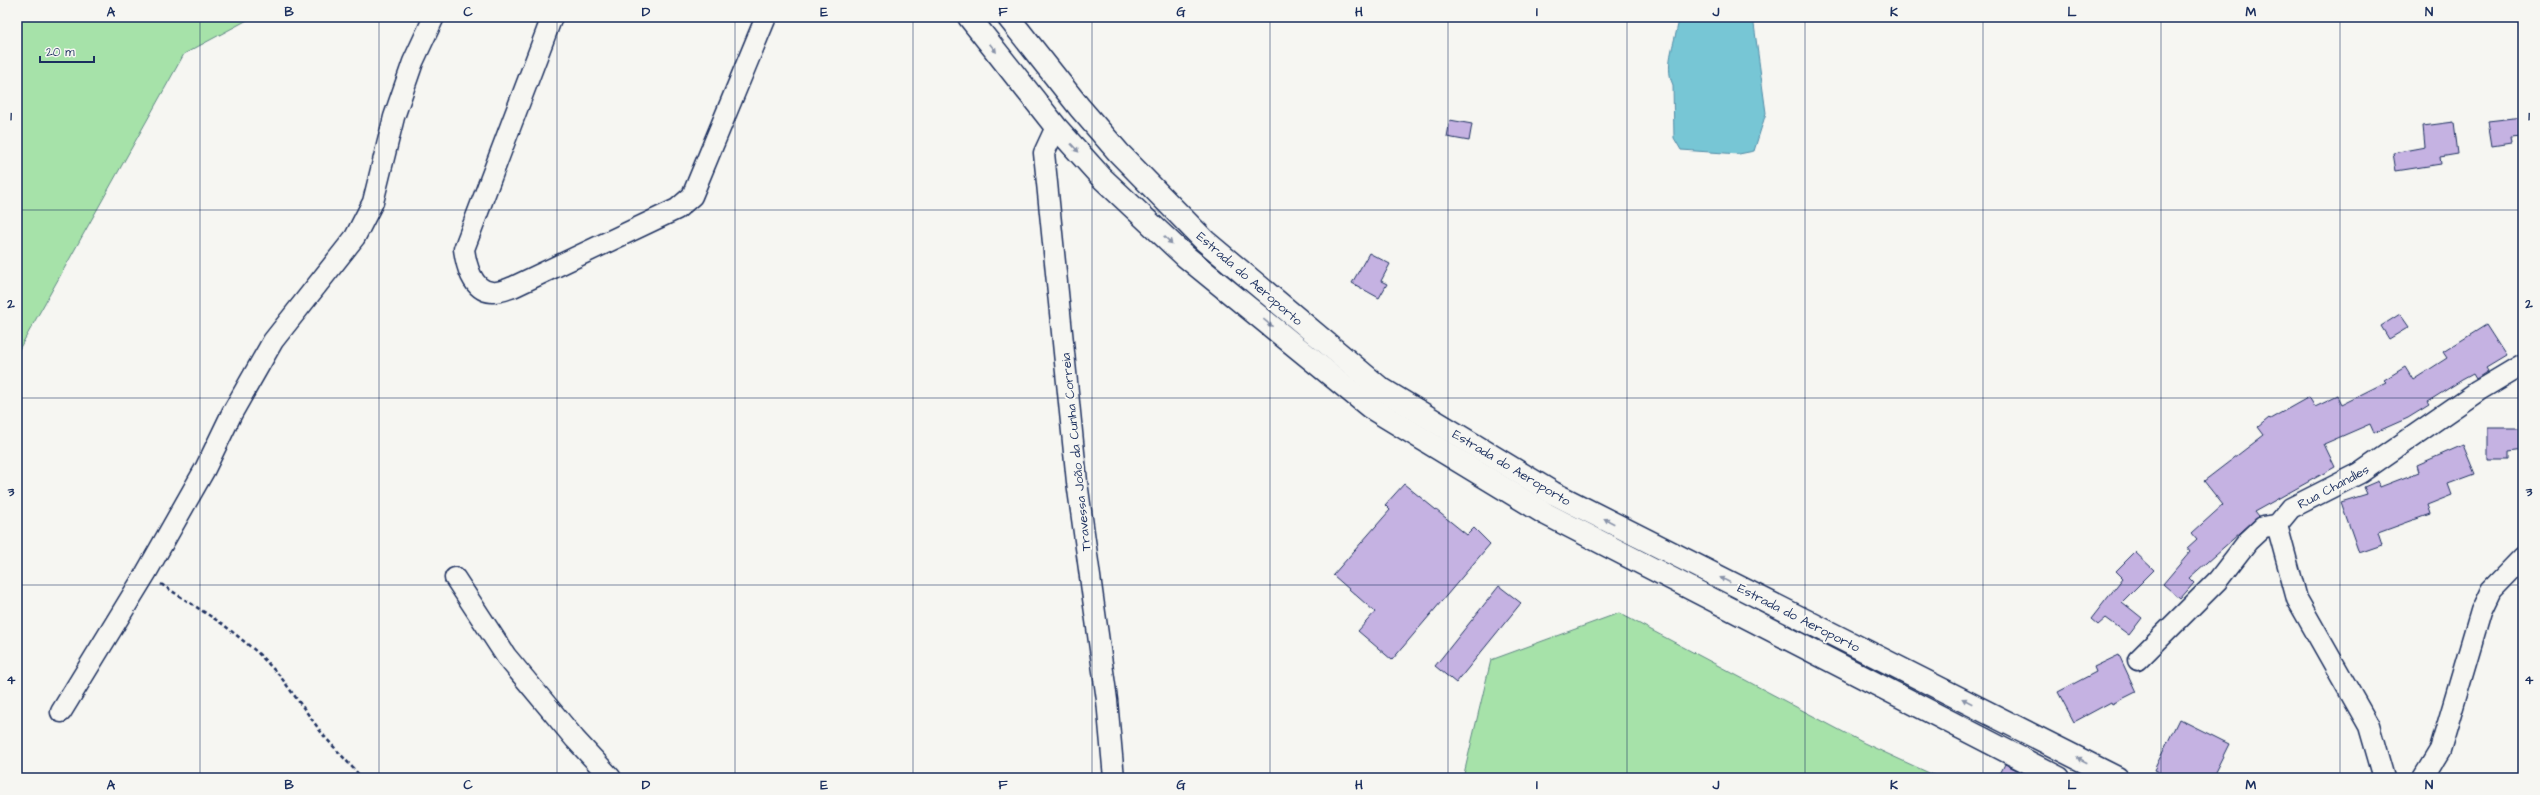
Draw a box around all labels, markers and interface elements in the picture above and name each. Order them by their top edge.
text: A [107,3,116,21]
text: B [284,3,294,21]
text: C [463,3,473,21]
text: D [642,3,651,21]
text: E [820,3,828,21]
text: F [998,3,1008,21]
text: G [1176,3,1186,21]
text: H [1355,3,1363,21]
text: I [1536,3,1538,21]
text: J [1712,3,1720,21]
text: K [1890,3,1898,21]
text: L [2067,3,2077,21]
text: M [2246,3,2257,21]
text: N [2425,3,2433,21]
scale bar [40,38,94,64]
one-way arrow [989,42,998,53]
text: 20 m [46,44,75,61]
text: 1 [10,107,12,125]
text: 1 [2528,107,2530,125]
one-way arrow [1071,143,1080,154]
street label: Estrada do Aeroporto [1192,228,1307,330]
one-way arrow [1163,235,1173,245]
text: 2 [6,295,15,313]
text: 2 [2524,295,2533,313]
one-way arrow [1262,319,1273,328]
street label: Travessa João da Cunha Correia [1057,351,1095,552]
street label: Estrada do Aeroporto [1449,425,1575,511]
street label: Rua Chandles [2294,460,2373,513]
text: 3 [7,483,15,501]
text: 3 [2525,483,2533,501]
one-way arrow [1603,518,1615,525]
one-way arrow [1720,577,1731,583]
street label: Estrada do Aeroporto [1734,579,1863,657]
text: 4 [7,671,16,689]
text: 4 [2525,671,2534,689]
one-way arrow [1961,698,1972,704]
one-way arrow [2077,757,2088,763]
text: A [107,776,116,794]
text: B [284,776,294,794]
text: C [463,776,473,794]
text: D [642,776,651,794]
text: E [820,776,828,794]
text: F [998,776,1008,794]
text: G [1176,776,1186,794]
text: H [1355,776,1363,794]
text: I [1536,776,1538,794]
text: J [1712,776,1720,794]
text: K [1890,776,1898,794]
text: L [2067,776,2077,794]
text: M [2246,776,2257,794]
text: N [2425,776,2433,794]

